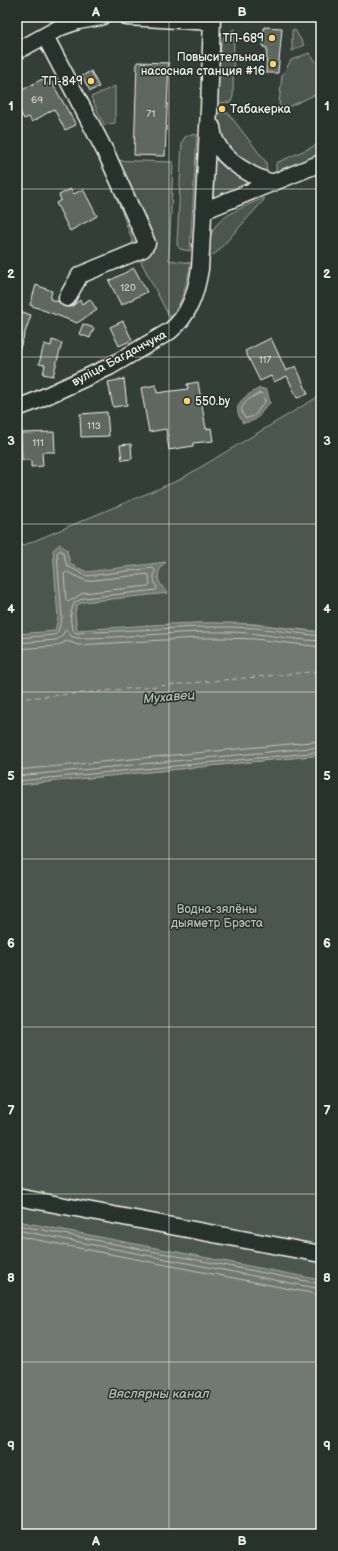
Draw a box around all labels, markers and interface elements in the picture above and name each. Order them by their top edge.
text: A [91,4,100,20]
text: B [237,4,247,20]
place label: ТП-689 [222,31,264,46]
marker: ТП-689 [267,33,277,43]
place label: Повысительная насосная станция #16 [141,50,265,79]
marker: Повысительная насосная станция #16 [268,59,278,69]
place label: ТП-849 [41,74,83,89]
marker: ТП-849 [86,76,96,86]
house number: 69 [31,94,43,106]
text: 1 [8,98,14,114]
text: 1 [324,98,330,114]
place label: Табакерка [230,102,291,117]
marker: Табакерка [217,104,227,114]
house number: 71 [147,108,156,120]
text: 2 [7,266,15,282]
text: 2 [323,266,331,282]
house number: 120 [120,282,136,294]
street label: вуліца Багданчука [69,327,169,390]
house number: 117 [259,354,271,366]
place label: 550.by [195,394,231,409]
marker: 550.by [182,396,192,406]
house number: 113 [87,420,101,432]
text: 3 [7,433,15,449]
text: 3 [323,433,331,449]
house number: 111 [32,437,44,449]
text: 4 [7,601,15,617]
text: 4 [323,601,331,617]
water label: Мухавец [142,687,196,707]
text: 5 [7,768,15,784]
text: 5 [323,768,331,784]
park label: Водна-зялёны дыяметр Брэста [171,902,263,931]
text: 6 [7,935,15,951]
text: 6 [323,935,331,951]
text: 7 [7,1103,15,1119]
text: 7 [323,1103,331,1119]
text: 8 [7,1270,15,1286]
text: 8 [323,1270,331,1286]
water label: Вяслярны канал [108,1386,210,1402]
text: 9 [7,1438,15,1454]
text: 9 [323,1438,331,1454]
text: A [91,1533,100,1549]
text: B [237,1533,247,1549]

